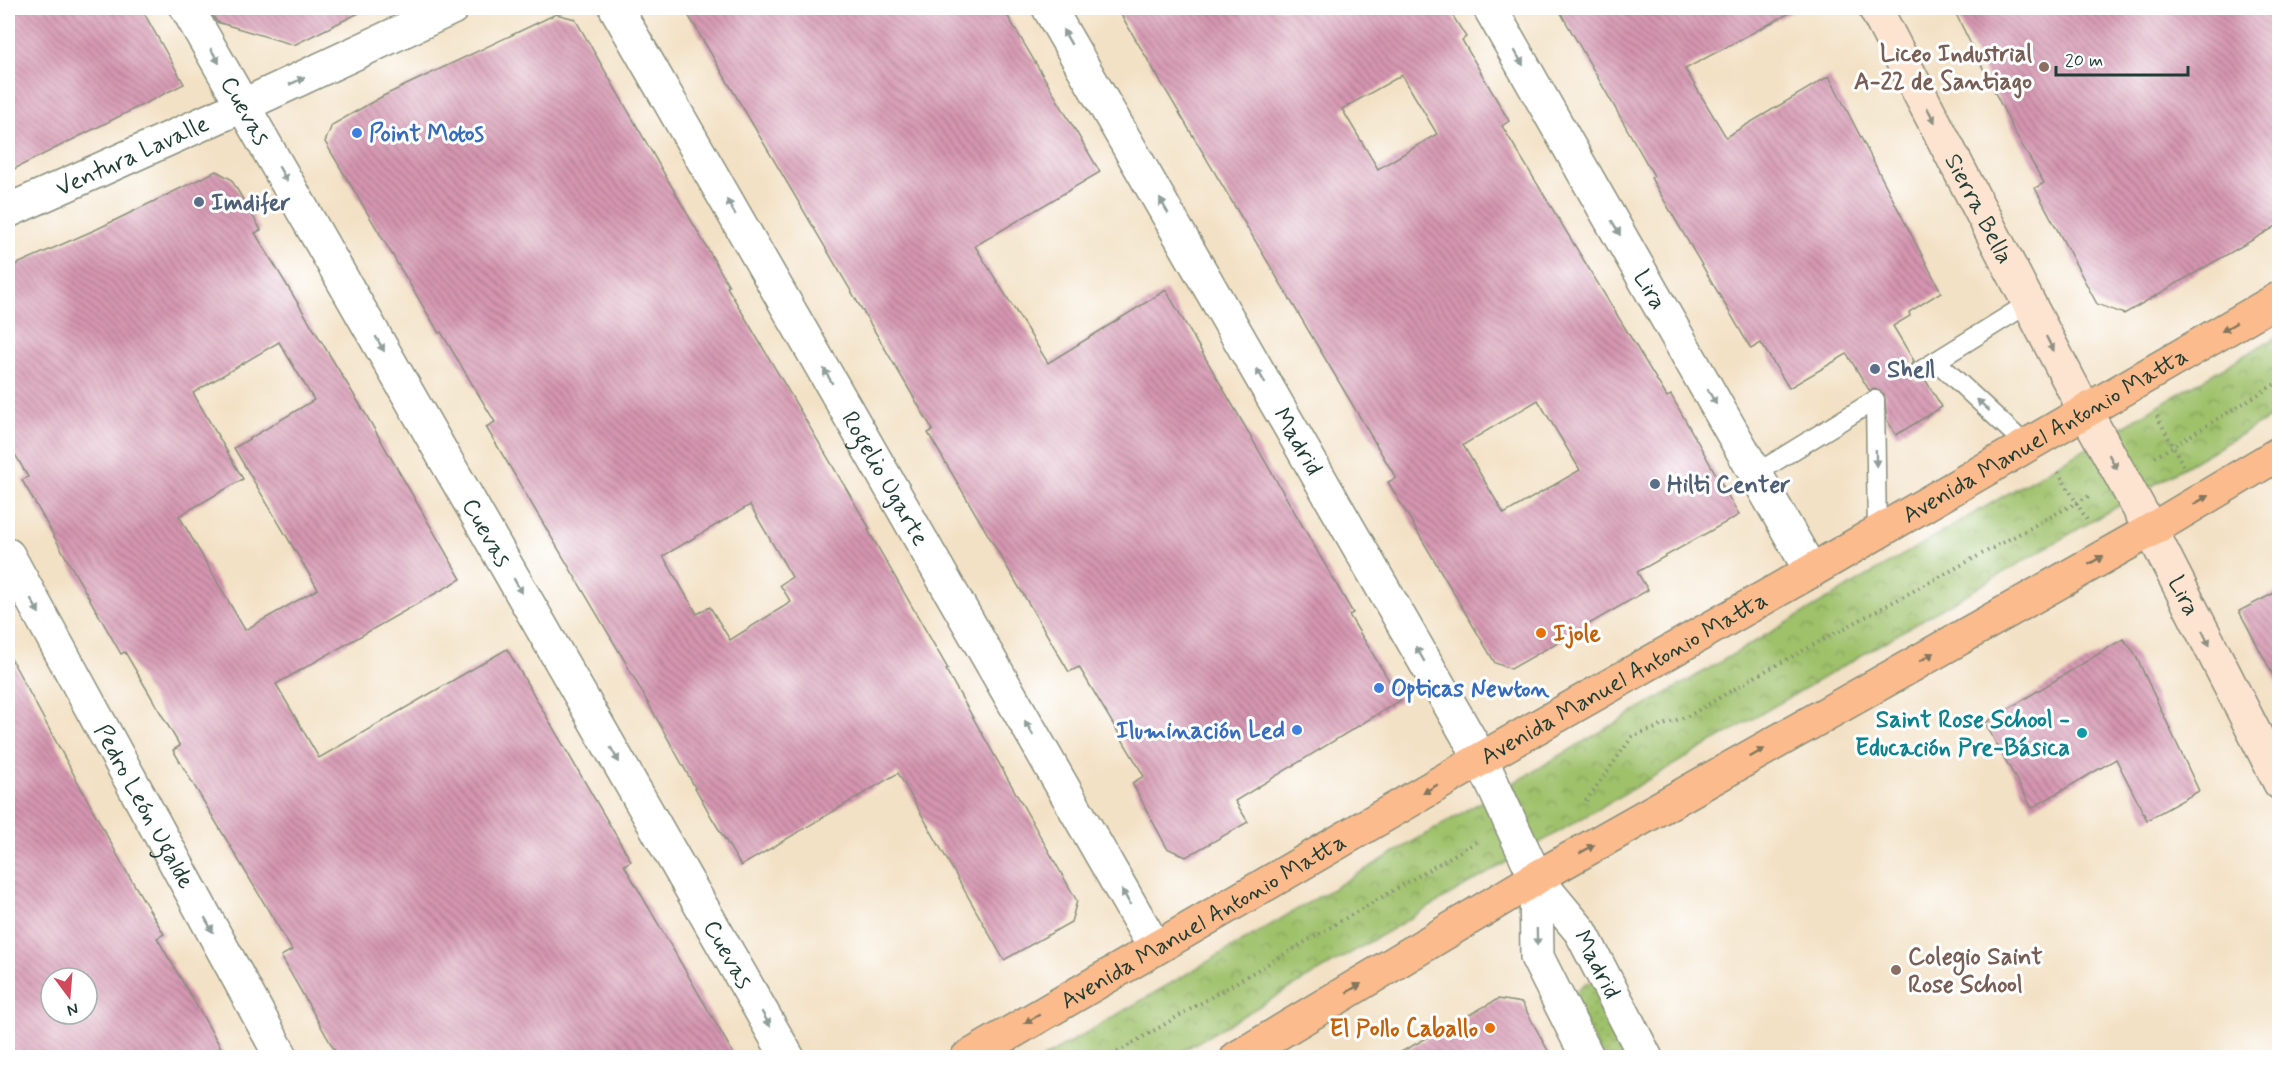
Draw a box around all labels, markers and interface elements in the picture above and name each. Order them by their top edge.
one-way arrow [1061,29,1072,45]
place label: Liceo Industrial A-22 de Santiago [1854,39,2032,99]
scale bar [2056,39,2188,77]
one-way arrow [210,48,220,65]
text: 20 m [2065,49,2103,73]
one-way arrow [1514,50,1524,67]
marker: Liceo Industrial A-22 de Santiago [2037,60,2051,74]
street label: Cuevas [212,71,276,151]
one-way arrow [288,76,305,85]
one-way arrow [1926,107,1936,124]
street label: Ventura Lavalle [51,109,214,204]
place label: Point Motos [369,119,485,150]
marker: Point Motos [350,126,364,140]
street label: Sierra Bella [1937,149,2020,270]
one-way arrow [278,166,288,183]
place label: Imdifer [211,188,291,219]
marker: Imdifer [192,195,206,209]
one-way arrow [1158,198,1169,214]
one-way arrow [725,199,736,215]
one-way arrow [1610,220,1621,236]
street label: Lira [1626,265,1673,316]
one-way arrow [2220,322,2237,332]
one-way arrow [374,336,385,352]
one-way arrow [2045,336,2055,353]
street label: Avenida Manuel Antonio Matta [1897,341,2194,531]
place label: Shell [1887,355,1935,386]
marker: Shell [1868,362,1882,376]
one-way arrow [823,367,833,384]
one-way arrow [1256,367,1266,384]
one-way arrow [1707,389,1717,406]
one-way arrow [1976,398,1991,412]
street label: Madrid [1265,403,1329,482]
street label: Rogelio Ugarte [833,406,935,552]
one-way arrow [1871,449,1881,468]
one-way arrow [2108,454,2119,470]
place label: Hilti Center [1667,470,1790,501]
marker: Hilti Center [1648,477,1662,491]
street label: Cuevas [454,493,518,573]
one-way arrow [2193,494,2209,505]
one-way arrow [2088,555,2104,566]
street label: Lira [2160,571,2206,622]
one-way arrow [513,578,523,595]
street label: Avenida Manuel Antonio Matta [1475,585,1774,773]
one-way arrow [30,598,41,614]
place label: Ijole [1553,619,1601,650]
marker: Ijole [1534,626,1548,640]
one-way arrow [2201,630,2211,647]
one-way arrow [1415,645,1425,662]
one-way arrow [1918,652,1935,662]
place label: Opticas Newton [1391,674,1549,705]
marker: Opticas Newton [1372,681,1386,695]
place label: Saint Rose School - Educación Pre-Básica [1855,705,2070,764]
place label: Iluminación Led [1116,716,1285,747]
street label: Pedro León Ugalde [86,719,201,895]
one-way arrow [1025,719,1035,736]
marker: Iluminación Led [1290,723,1304,737]
marker: Saint Rose School - Educación Pre-Básica [2075,726,2089,740]
one-way arrow [609,747,619,764]
one-way arrow [1749,748,1766,758]
one-way arrow [1421,784,1438,794]
street label: Avenida Manuel Antonio Matta [1055,827,1352,1017]
one-way arrow [1579,844,1596,854]
one-way arrow [1121,889,1132,905]
street label: Cuevas [695,915,759,995]
one-way arrow [204,916,214,933]
street label: Madrid [1566,925,1627,1005]
one-way arrow [1532,927,1542,946]
place label: Colegio Saint Rose School [1908,942,2043,1001]
marker: Colegio Saint Rose School [1889,963,1903,977]
north arrow [39,966,99,1026]
one-way arrow [1346,983,1363,993]
text: N [65,997,81,1021]
one-way arrow [760,1011,771,1027]
one-way arrow [1024,1014,1040,1025]
place label: El Pollo Caballo [1329,1014,1478,1045]
marker: El Pollo Caballo [1483,1021,1497,1035]

